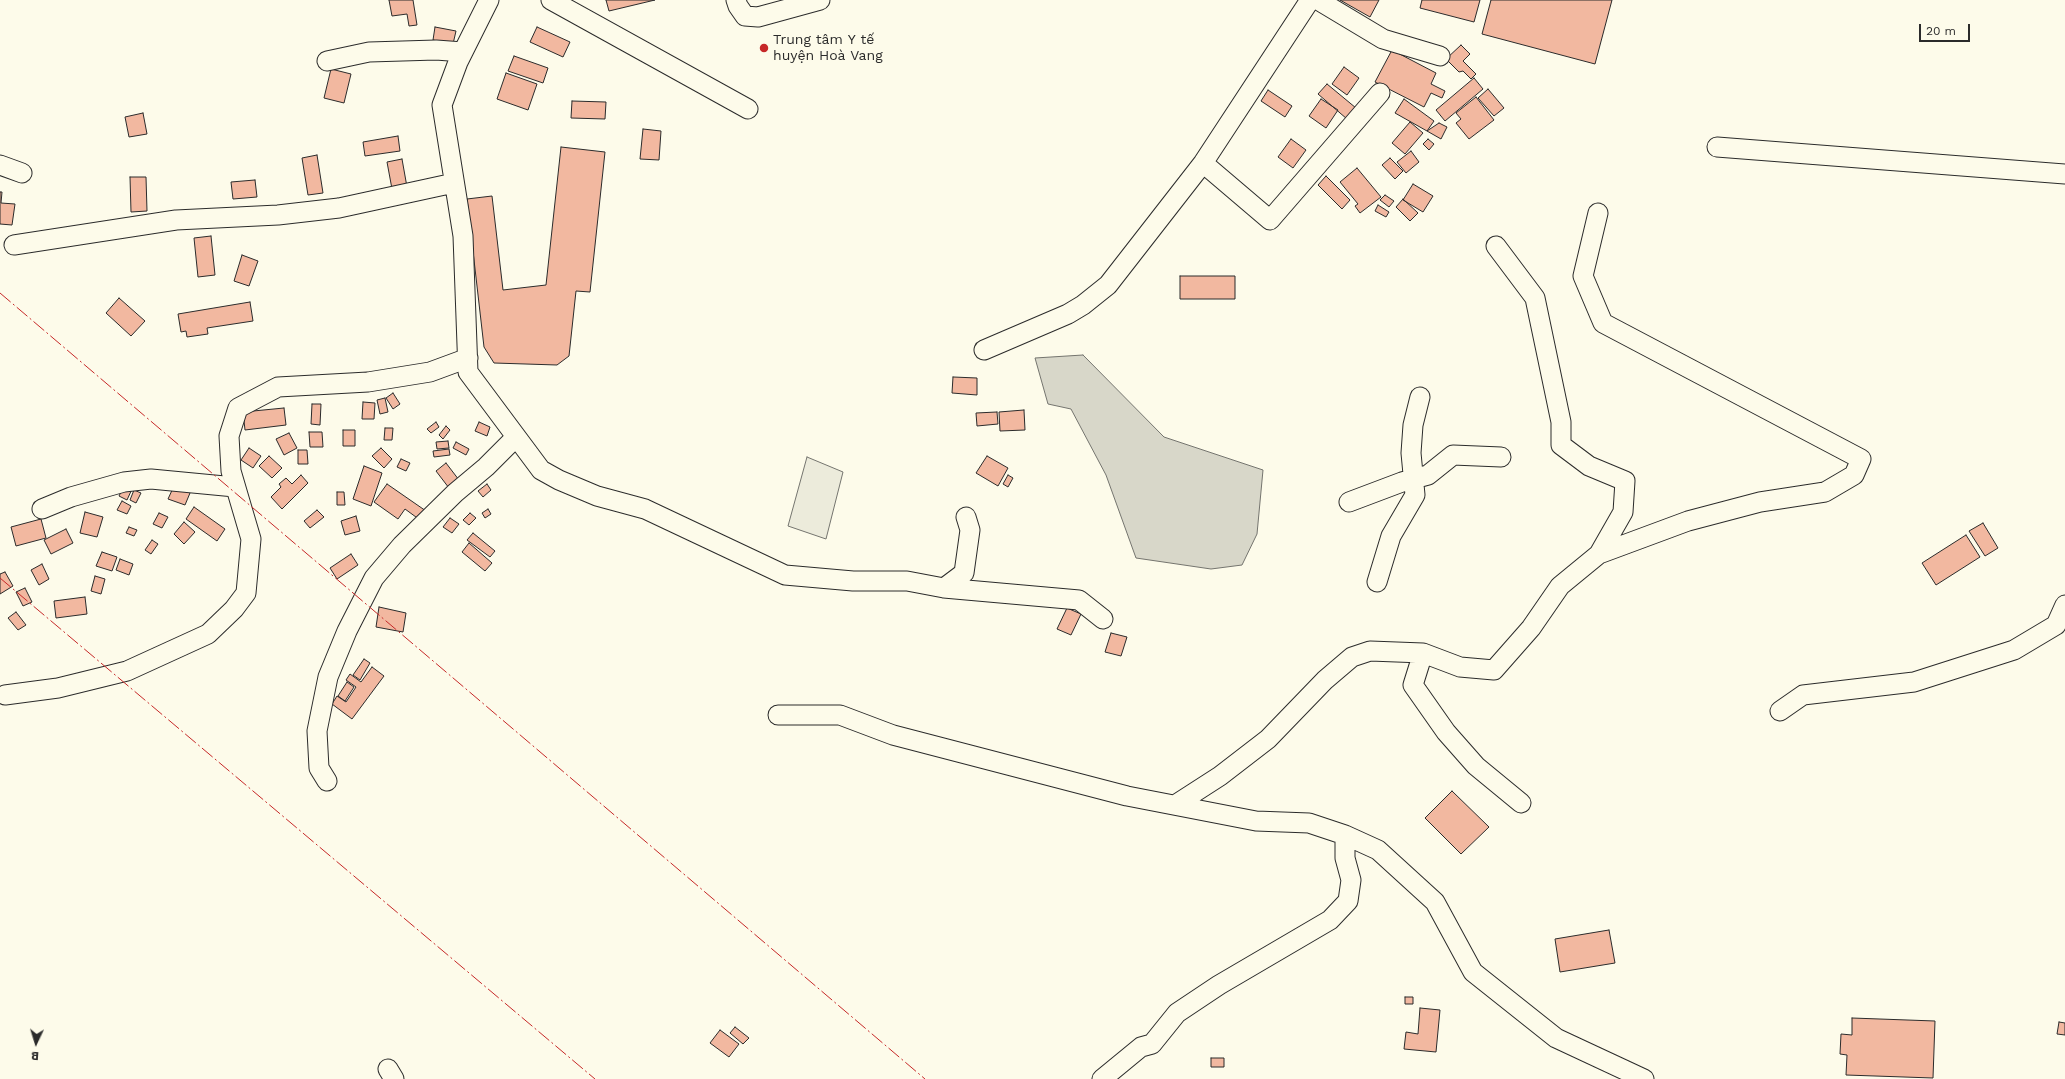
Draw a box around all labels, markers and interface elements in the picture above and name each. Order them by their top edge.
scale bar [1921,16,1972,42]
text: 20 m [1926,24,1956,38]
place label: Trung tâm Y tế huyện Hoà Vang [773,32,883,64]
marker: Trung tâm Y tế huyện Hoà Vang [758,42,770,54]
north arrow [16,1023,56,1063]
text: B [31,1049,39,1062]

